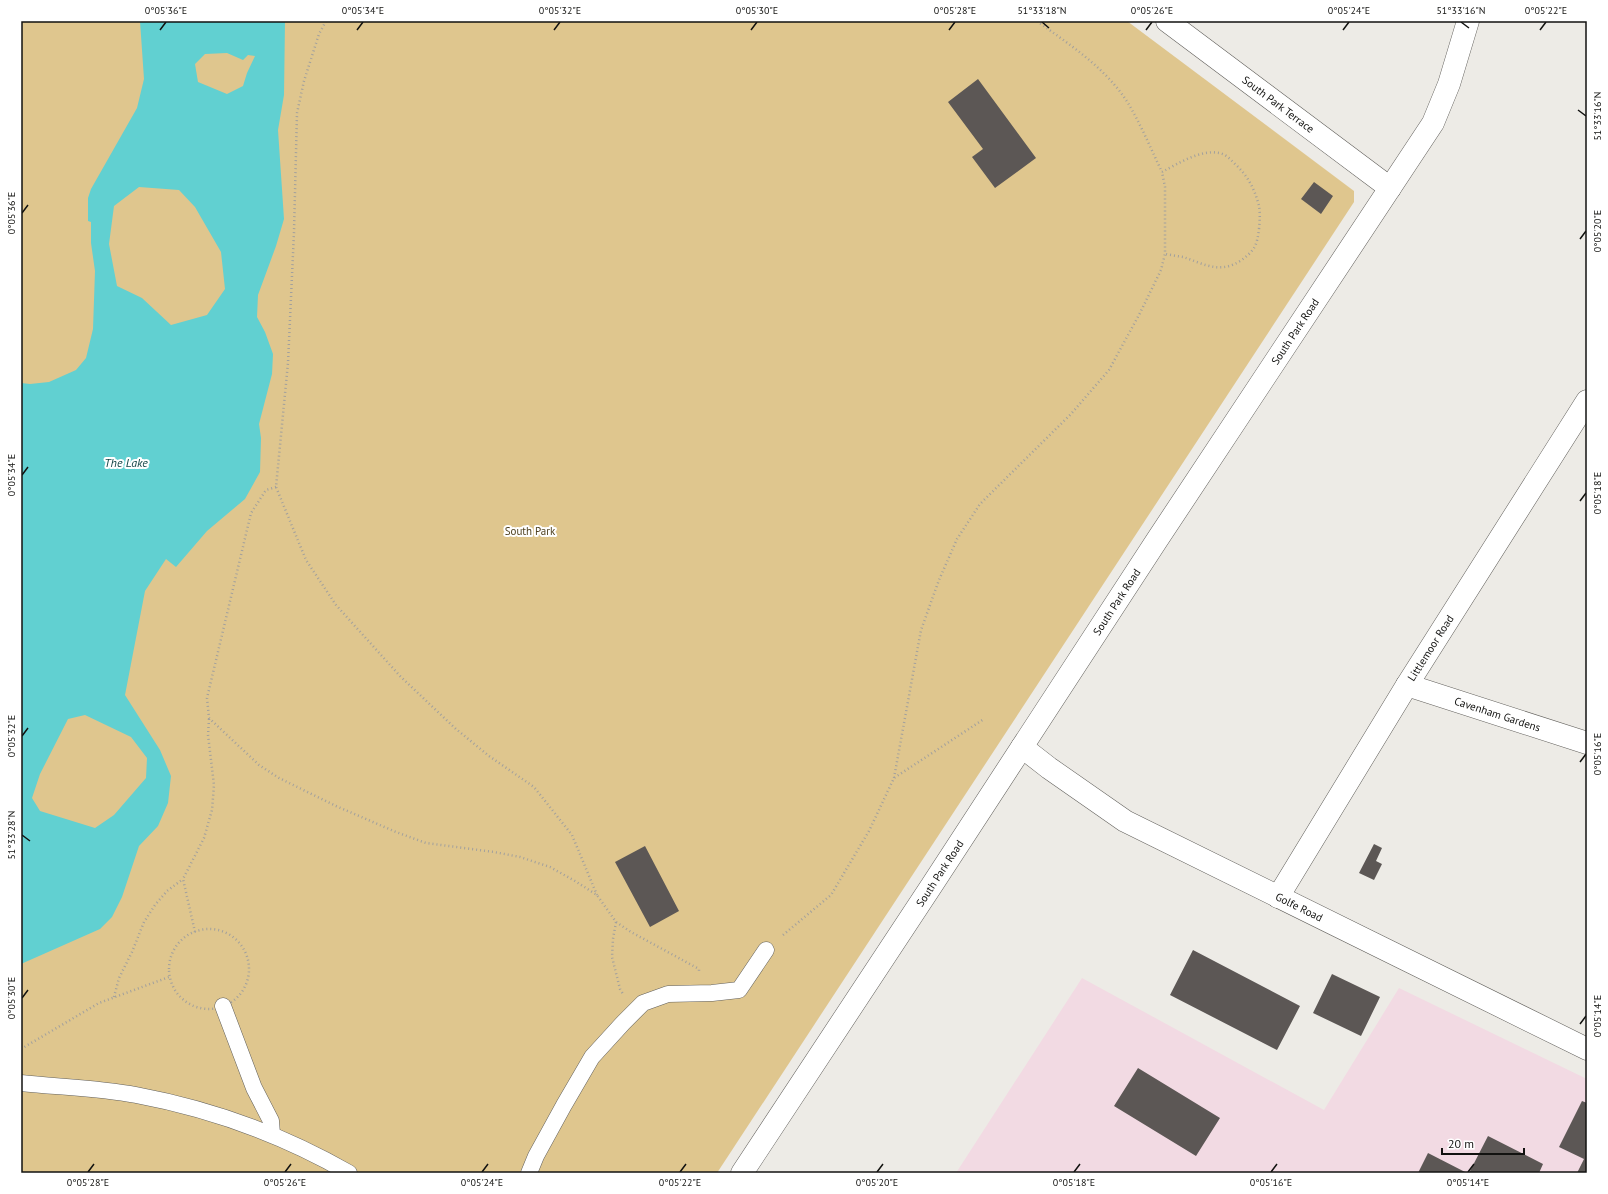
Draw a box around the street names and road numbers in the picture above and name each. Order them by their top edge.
street label: South Park Terrace [1239,73,1317,136]
street label: South Park Road [1268,296,1322,367]
street label: South Park Road [1090,566,1143,638]
street label: Littlemoor Road [1404,612,1457,684]
street label: Cavenham Gardens [1452,694,1543,735]
street label: South Park Road [913,837,966,909]
street label: Golfe Road [1273,889,1325,925]

